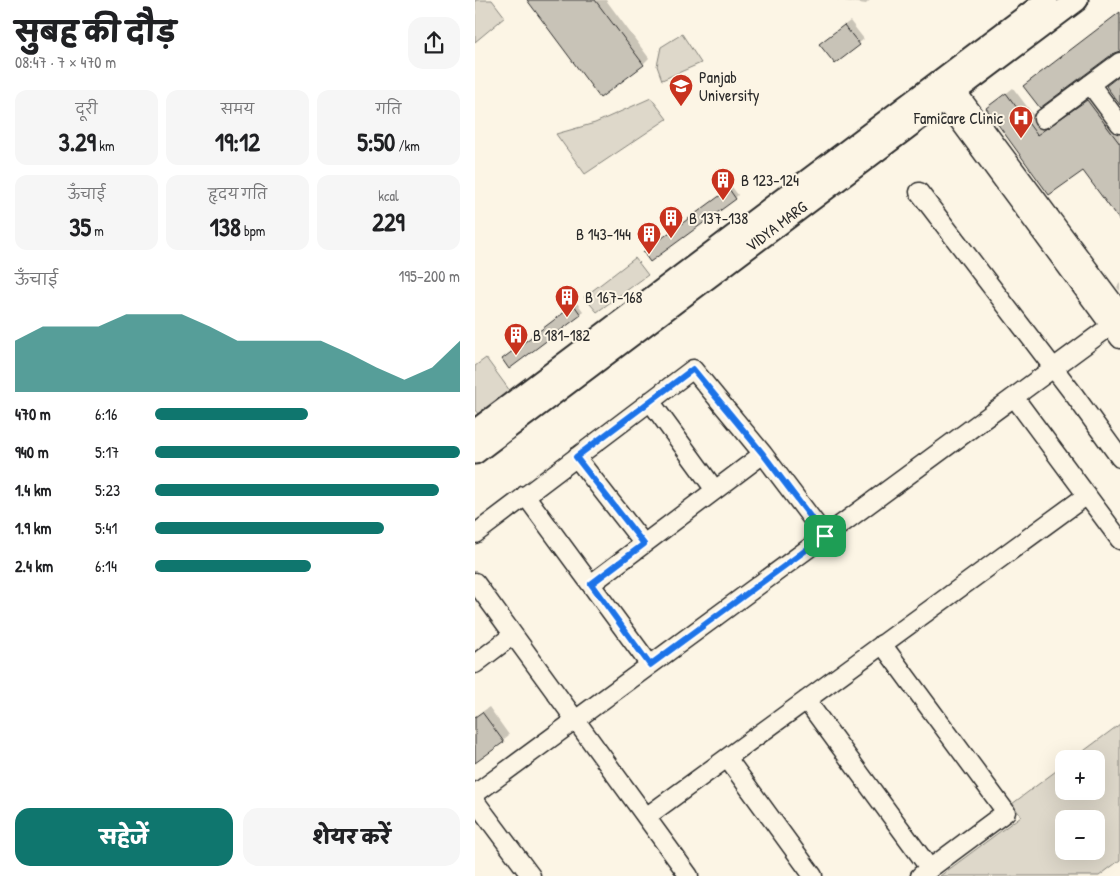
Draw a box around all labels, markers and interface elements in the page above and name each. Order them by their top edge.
text: सुबह की दौड़ [15,13,176,51]
button: share [408,17,460,69]
text: 08:47 · 7 × 470 m [15,51,116,73]
place label: Panjab University [699,66,760,106]
school or university icon: Panjab University [668,73,694,107]
text: दूरी [75,99,98,118]
text: समय [221,99,254,118]
text: गति [376,99,401,118]
hospital icon: Famicare Clinic [1008,105,1034,139]
place label: Famicare Clinic [913,107,1004,129]
text: 3.29 [59,125,96,159]
text: 19:12 [215,125,260,159]
text: 5:50 [357,125,395,159]
text: km [96,136,115,155]
text: /km [395,136,420,155]
building icon: B 123-124 [710,167,736,201]
place label: B 123-124 [741,169,799,191]
text: ऊँचाई [68,184,105,203]
text: हृदय गति [208,184,267,203]
text: kcal [378,186,399,205]
street label: VIDYA MARG [741,196,811,256]
text: 229 [372,205,405,239]
building icon: B 137-138 [658,205,684,239]
place label: B 137-138 [689,207,748,229]
text: 35 [69,210,91,244]
text: 138 [210,210,241,244]
text: m [91,221,104,240]
text: bpm [241,221,265,240]
building icon: B 143-144 [636,221,662,255]
place label: B 143-144 [576,223,631,245]
text: 195–200 m [398,265,460,287]
text: ऊँचाई [15,268,58,290]
building icon: B 167-168 [554,284,580,318]
place label: B 167-168 [585,286,643,308]
building icon: B 181-182 [503,322,529,356]
place label: B 181-182 [533,324,591,346]
text: 470 m [15,403,51,425]
text: 6:16 [95,403,117,425]
text: 940 m [15,441,49,463]
text: 5:17 [95,441,119,463]
text: 1.4 km [15,479,51,501]
text: 5:23 [95,479,120,501]
pin [804,515,846,557]
text: 1.9 km [15,517,51,539]
text: 5:41 [95,517,117,539]
icon: arrive [811,522,839,550]
text: 2.4 km [15,555,53,577]
text: 6:14 [95,555,117,577]
map controls [1055,750,1105,860]
button: + [1055,750,1105,800]
button: सहेजें [15,808,233,866]
button: शेयर करें [243,808,460,866]
button: − [1055,810,1105,860]

